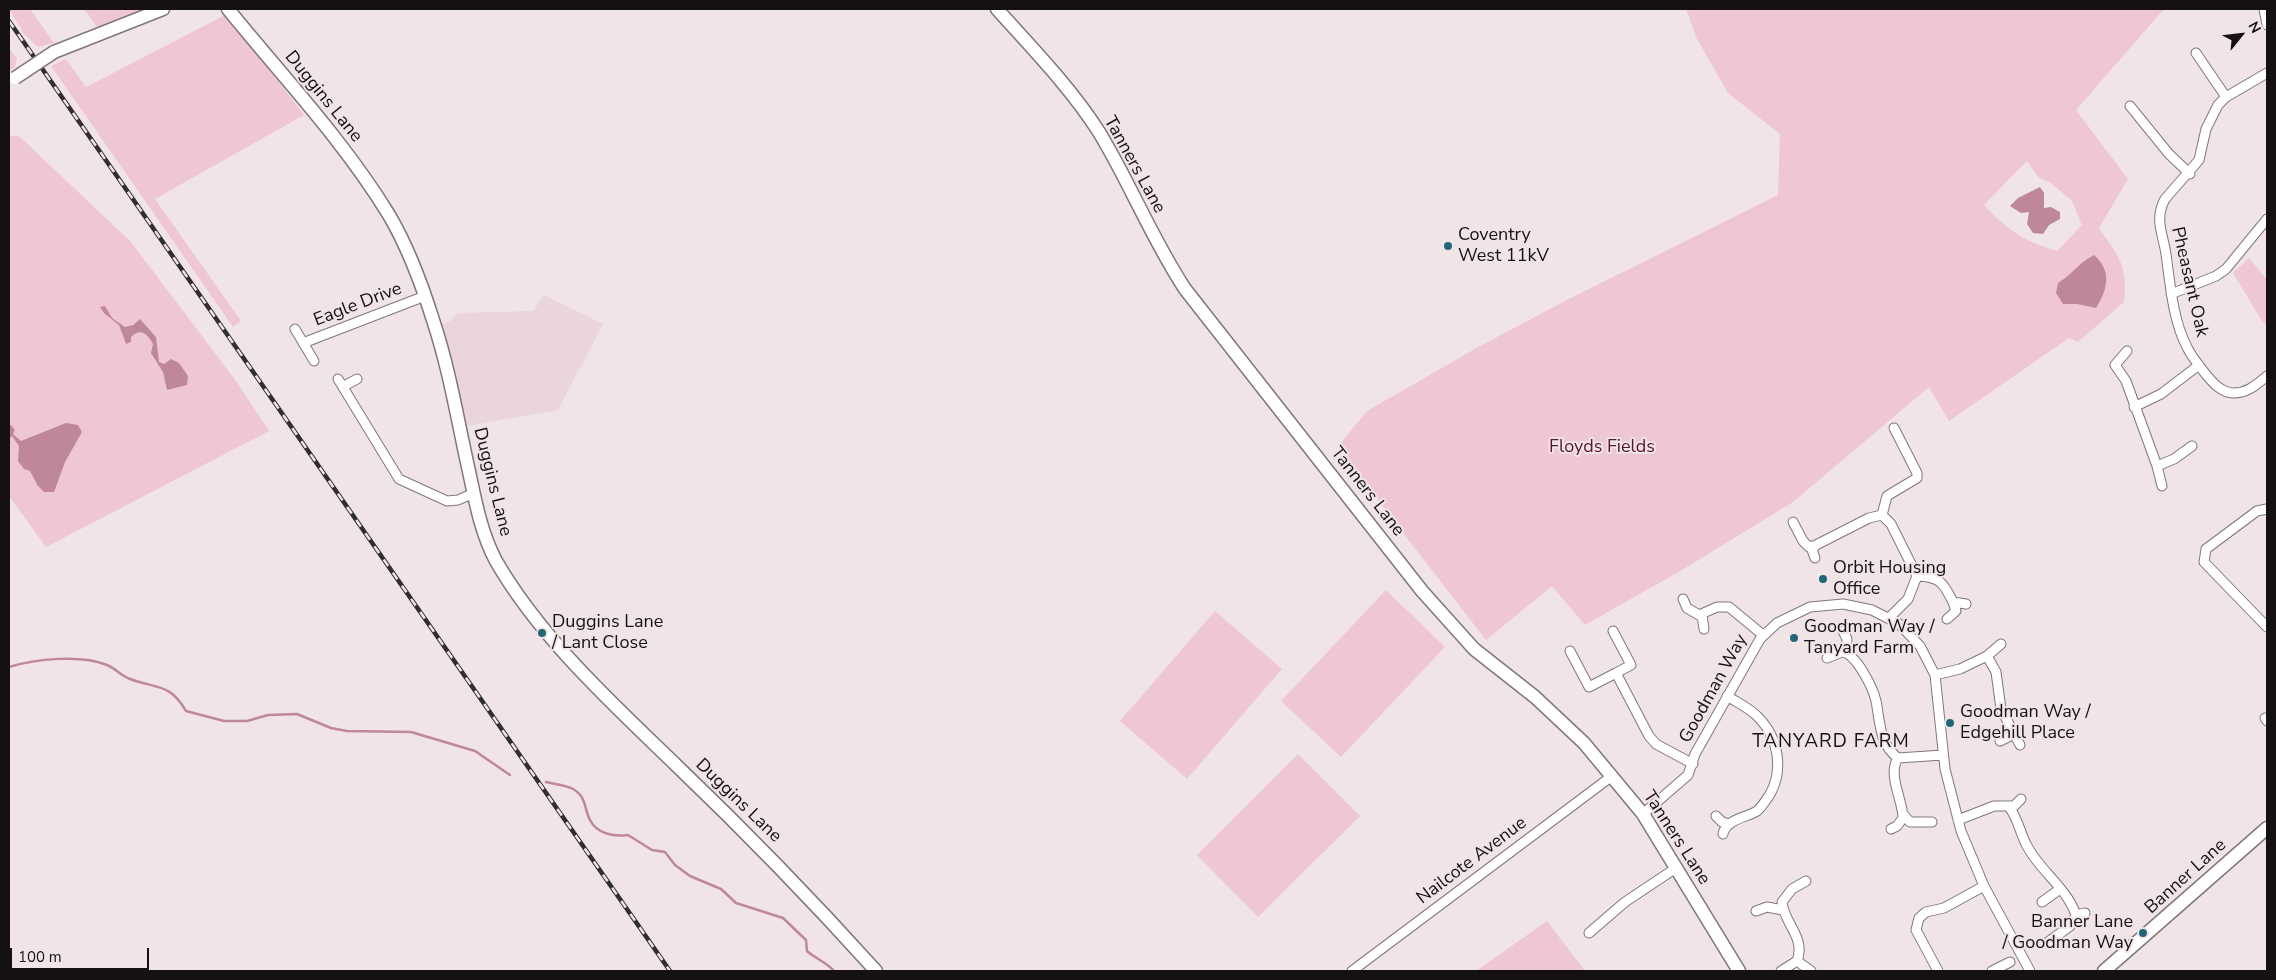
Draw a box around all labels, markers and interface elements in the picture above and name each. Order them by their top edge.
north arrow [2216,10,2266,60]
text: N [2244,18,2265,37]
street label: Duggins Lane [280,47,366,147]
street label: Tanners Lane [1098,113,1170,217]
place label: Coventry West 11kV [1458,225,1549,268]
street label: Pheasant Oak [2166,225,2212,339]
marker: Coventry West 11kV [1442,240,1454,252]
street label: Eagle Drive [311,278,405,332]
street label: Duggins Lane [468,425,516,539]
park label: Floyds Fields [1549,437,1655,459]
street label: Tanners Lane [1325,443,1409,541]
place label: Orbit Housing Office [1833,558,1946,600]
marker: Orbit Housing Office [1817,573,1829,585]
place label: Duggins Lane / Lant Close [552,612,663,654]
place label: Goodman Way / Tanyard Farm [1804,617,1935,660]
marker: Duggins Lane / Lant Close [536,627,548,639]
street label: Goodman Way [1675,631,1753,747]
marker: Goodman Way / Tanyard Farm [1788,632,1800,644]
place label: Goodman Way / Edgehill Place [1960,702,2091,744]
marker: Goodman Way / Edgehill Place [1944,717,1956,729]
district label: TANYARD FARM [1751,731,1911,753]
street label: Duggins Lane [690,755,786,847]
street label: Tanners Lane [1638,787,1714,889]
street label: Nailcote Avenue [1413,813,1531,909]
street label: Banner Lane [2141,835,2231,919]
place label: Banner Lane / Goodman Way [2002,912,2133,954]
marker: Banner Lane / Goodman Way [2137,927,2149,939]
scale bar [12,938,151,970]
text: 100 m [18,947,62,967]

